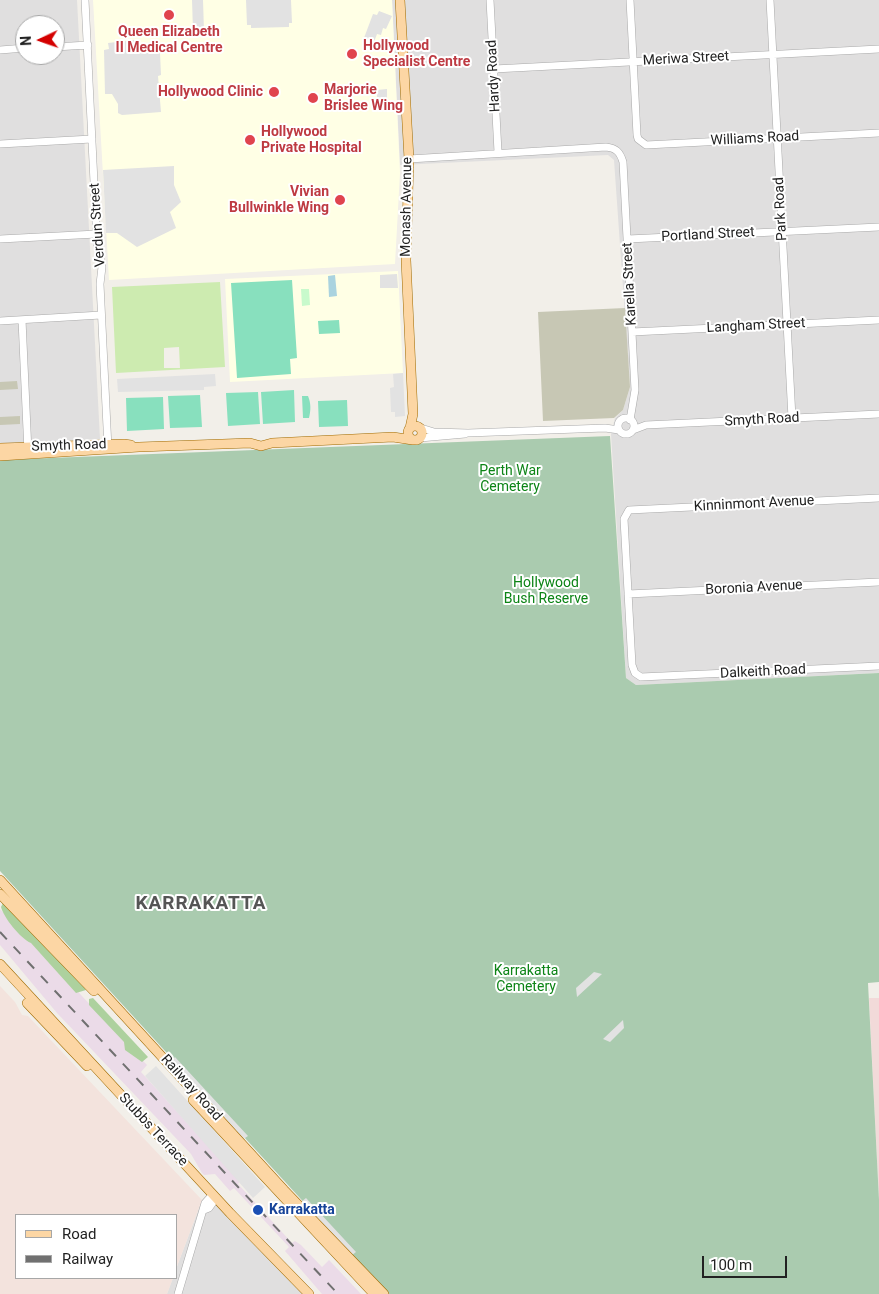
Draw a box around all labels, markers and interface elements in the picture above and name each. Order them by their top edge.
marker: Queen Elizabeth II Medical Centre [162,8,176,22]
north arrow [15,15,65,65]
place label: Queen Elizabeth II Medical Centre [116,24,222,56]
text: N [18,35,34,46]
place label: Hollywood Specialist Centre [363,38,470,70]
street label: Hardy Road [484,39,504,113]
marker: Hollywood Specialist Centre [345,47,359,61]
street label: Meriwa Street [642,48,730,70]
place label: Marjorie Brislee Wing [324,82,403,114]
place label: Hollywood Clinic [158,84,263,100]
marker: Hollywood Clinic [267,85,281,99]
marker: Marjorie Brislee Wing [306,91,320,105]
place label: Hollywood Private Hospital [261,124,362,156]
street label: Williams Road [710,128,800,150]
marker: Hollywood Private Hospital [243,133,257,147]
street label: Monash Avenue [398,157,416,257]
street label: Park Road [771,177,791,241]
street label: Verdun Street [87,182,109,268]
place label: Vivian Bullwinkle Wing [229,184,329,216]
marker: Vivian Bullwinkle Wing [333,193,347,207]
street label: Portland Street [661,224,755,246]
street label: Karella Street [619,242,641,326]
street label: Langham Street [706,315,806,337]
street label: Smyth Road [724,410,800,430]
street label: Smyth Road [31,436,107,456]
park label: Perth War Cemetery [479,463,541,496]
street label: Kinninmont Avenue [693,492,815,516]
park label: Hollywood Bush Reserve [504,575,588,608]
street label: Boronia Avenue [705,577,803,599]
street label: Dalkeith Road [720,661,806,683]
district label: KARRAKATTA [134,893,268,915]
park label: Karrakatta Cemetery [494,963,558,996]
street label: Railway Road [157,1051,225,1125]
street label: Stubbs Terrace [115,1090,191,1170]
place label: Karrakatta [269,1202,335,1218]
marker: Karrakatta [251,1203,265,1217]
legend [15,1214,178,1279]
text: Road [62,1225,96,1243]
scale bar [704,1246,789,1278]
text: Railway [62,1250,113,1268]
text: 100 m [710,1256,752,1274]

